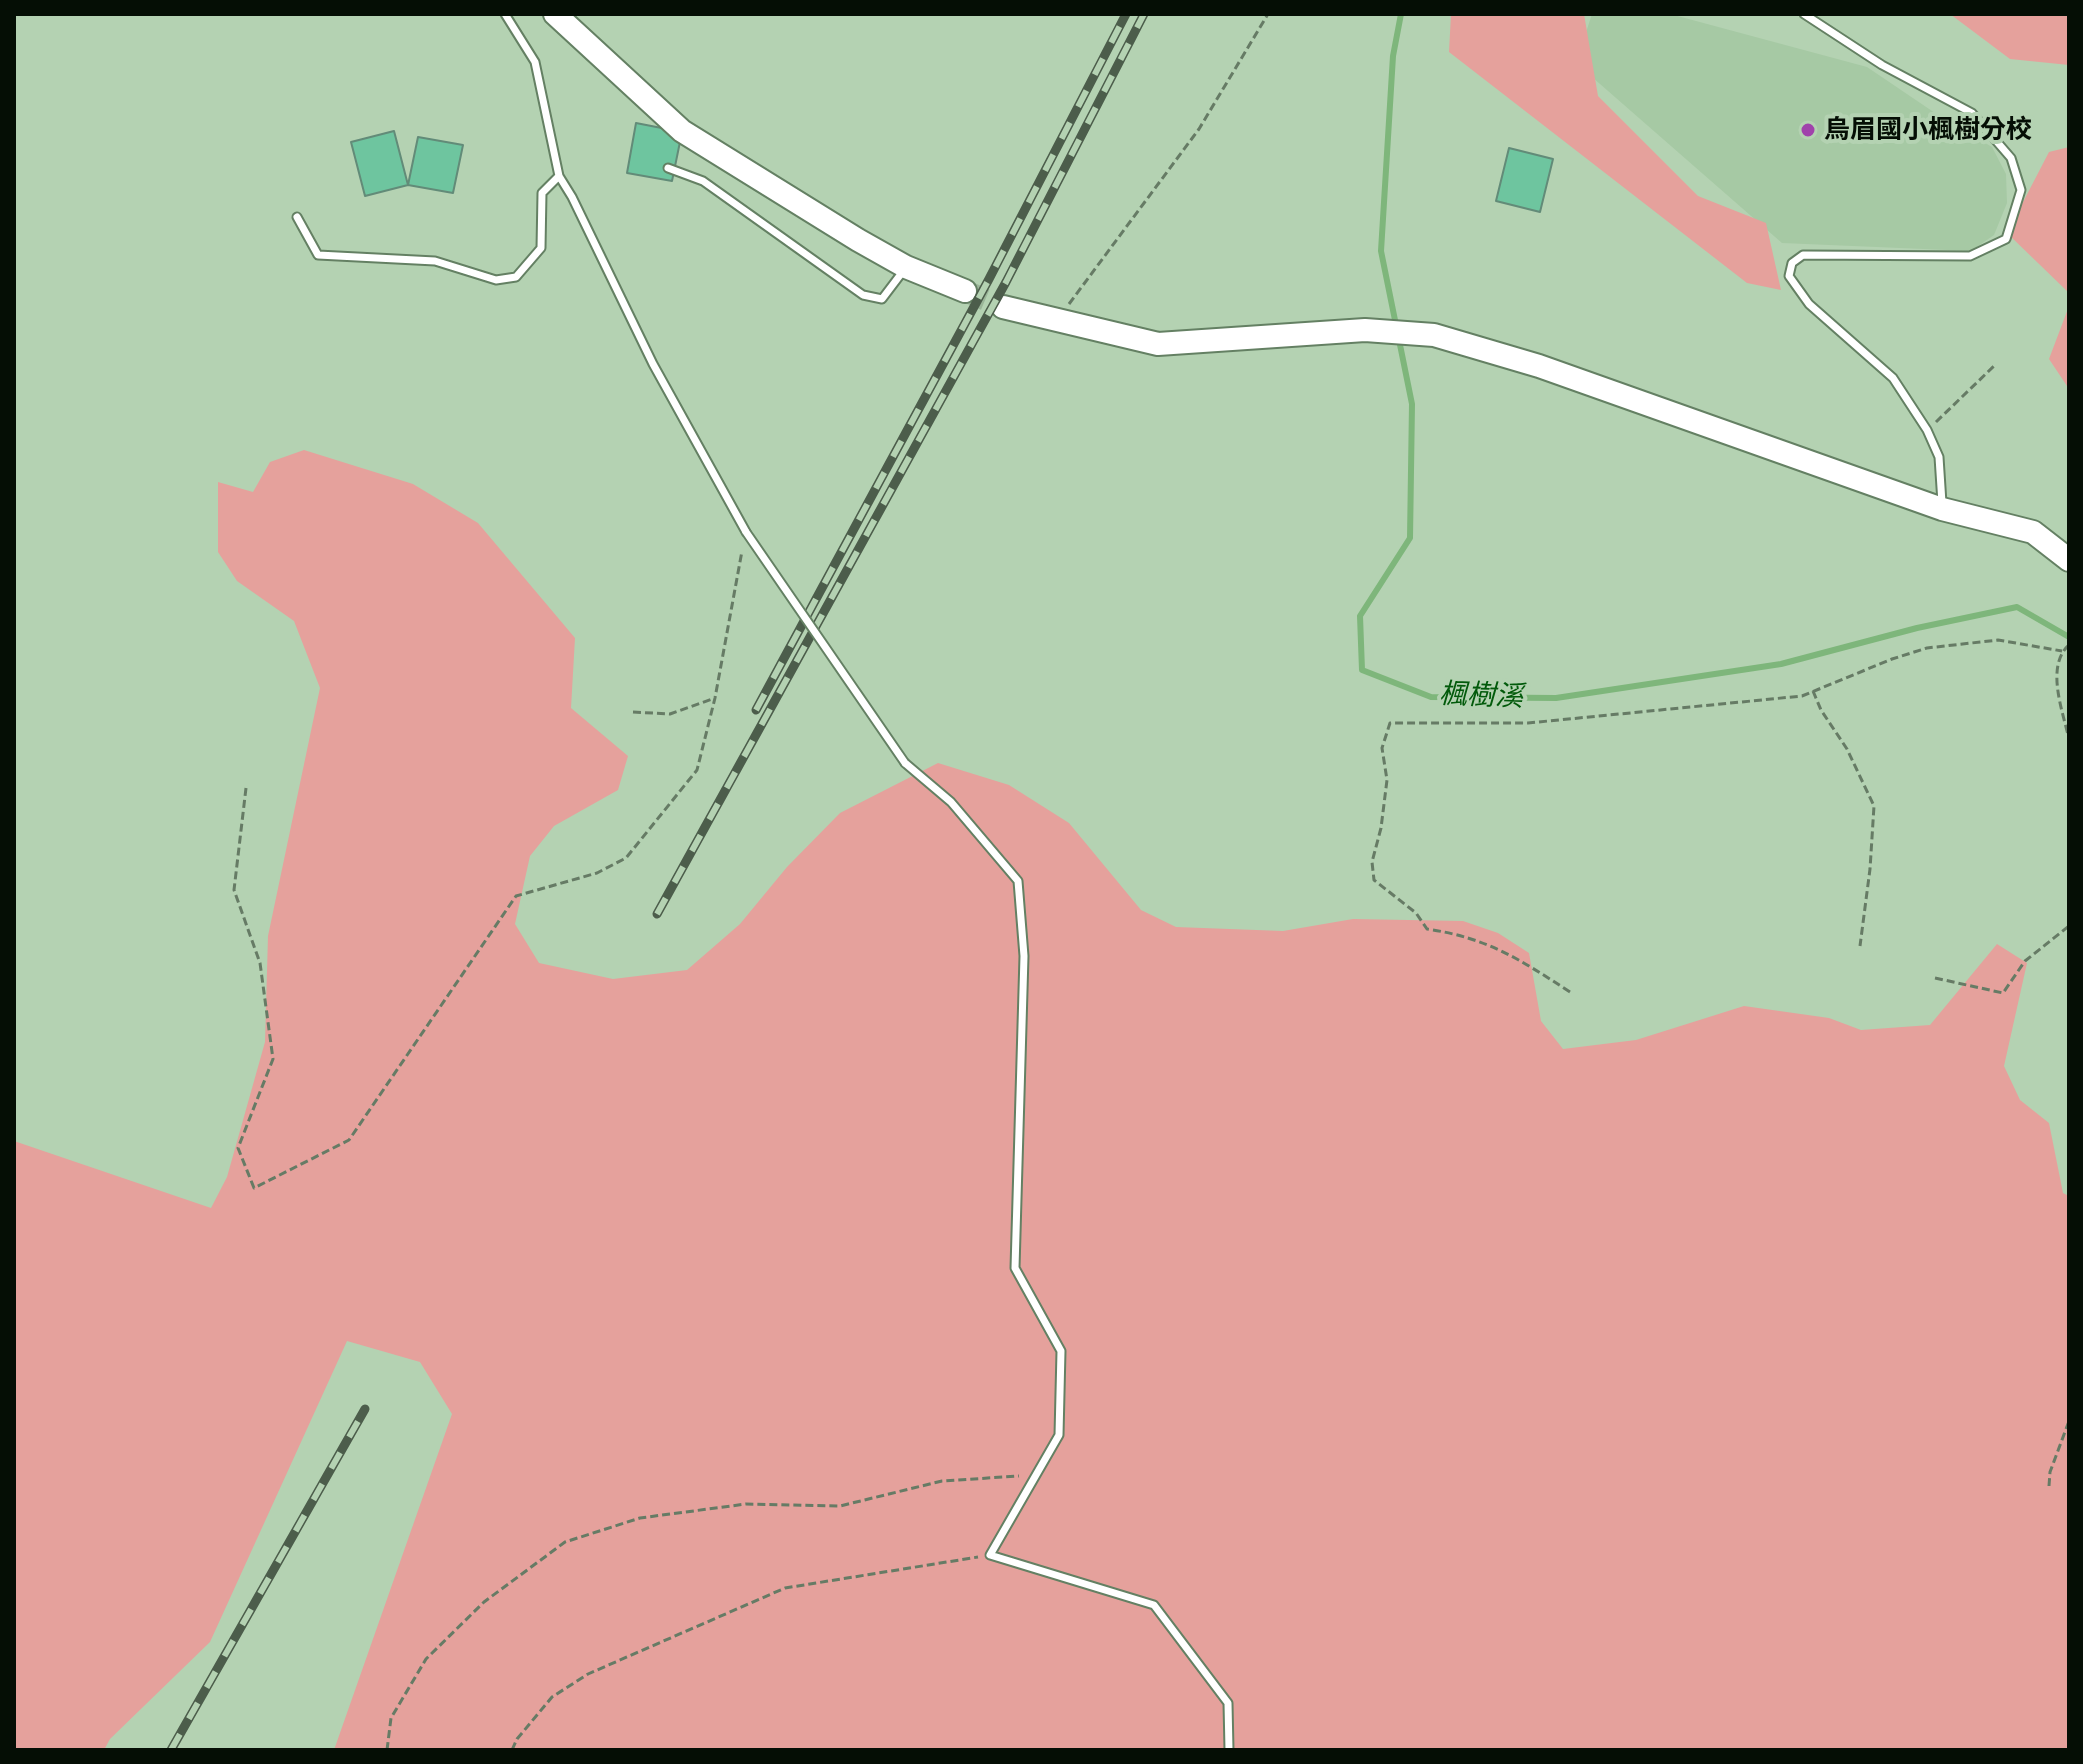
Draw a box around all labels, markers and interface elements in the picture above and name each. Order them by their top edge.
place label: 烏眉國小楓樹分校 [1824,114,2032,146]
marker: 烏眉國小楓樹分校 [1799,121,1817,139]
water label: 楓樹溪 [1438,678,1524,714]

